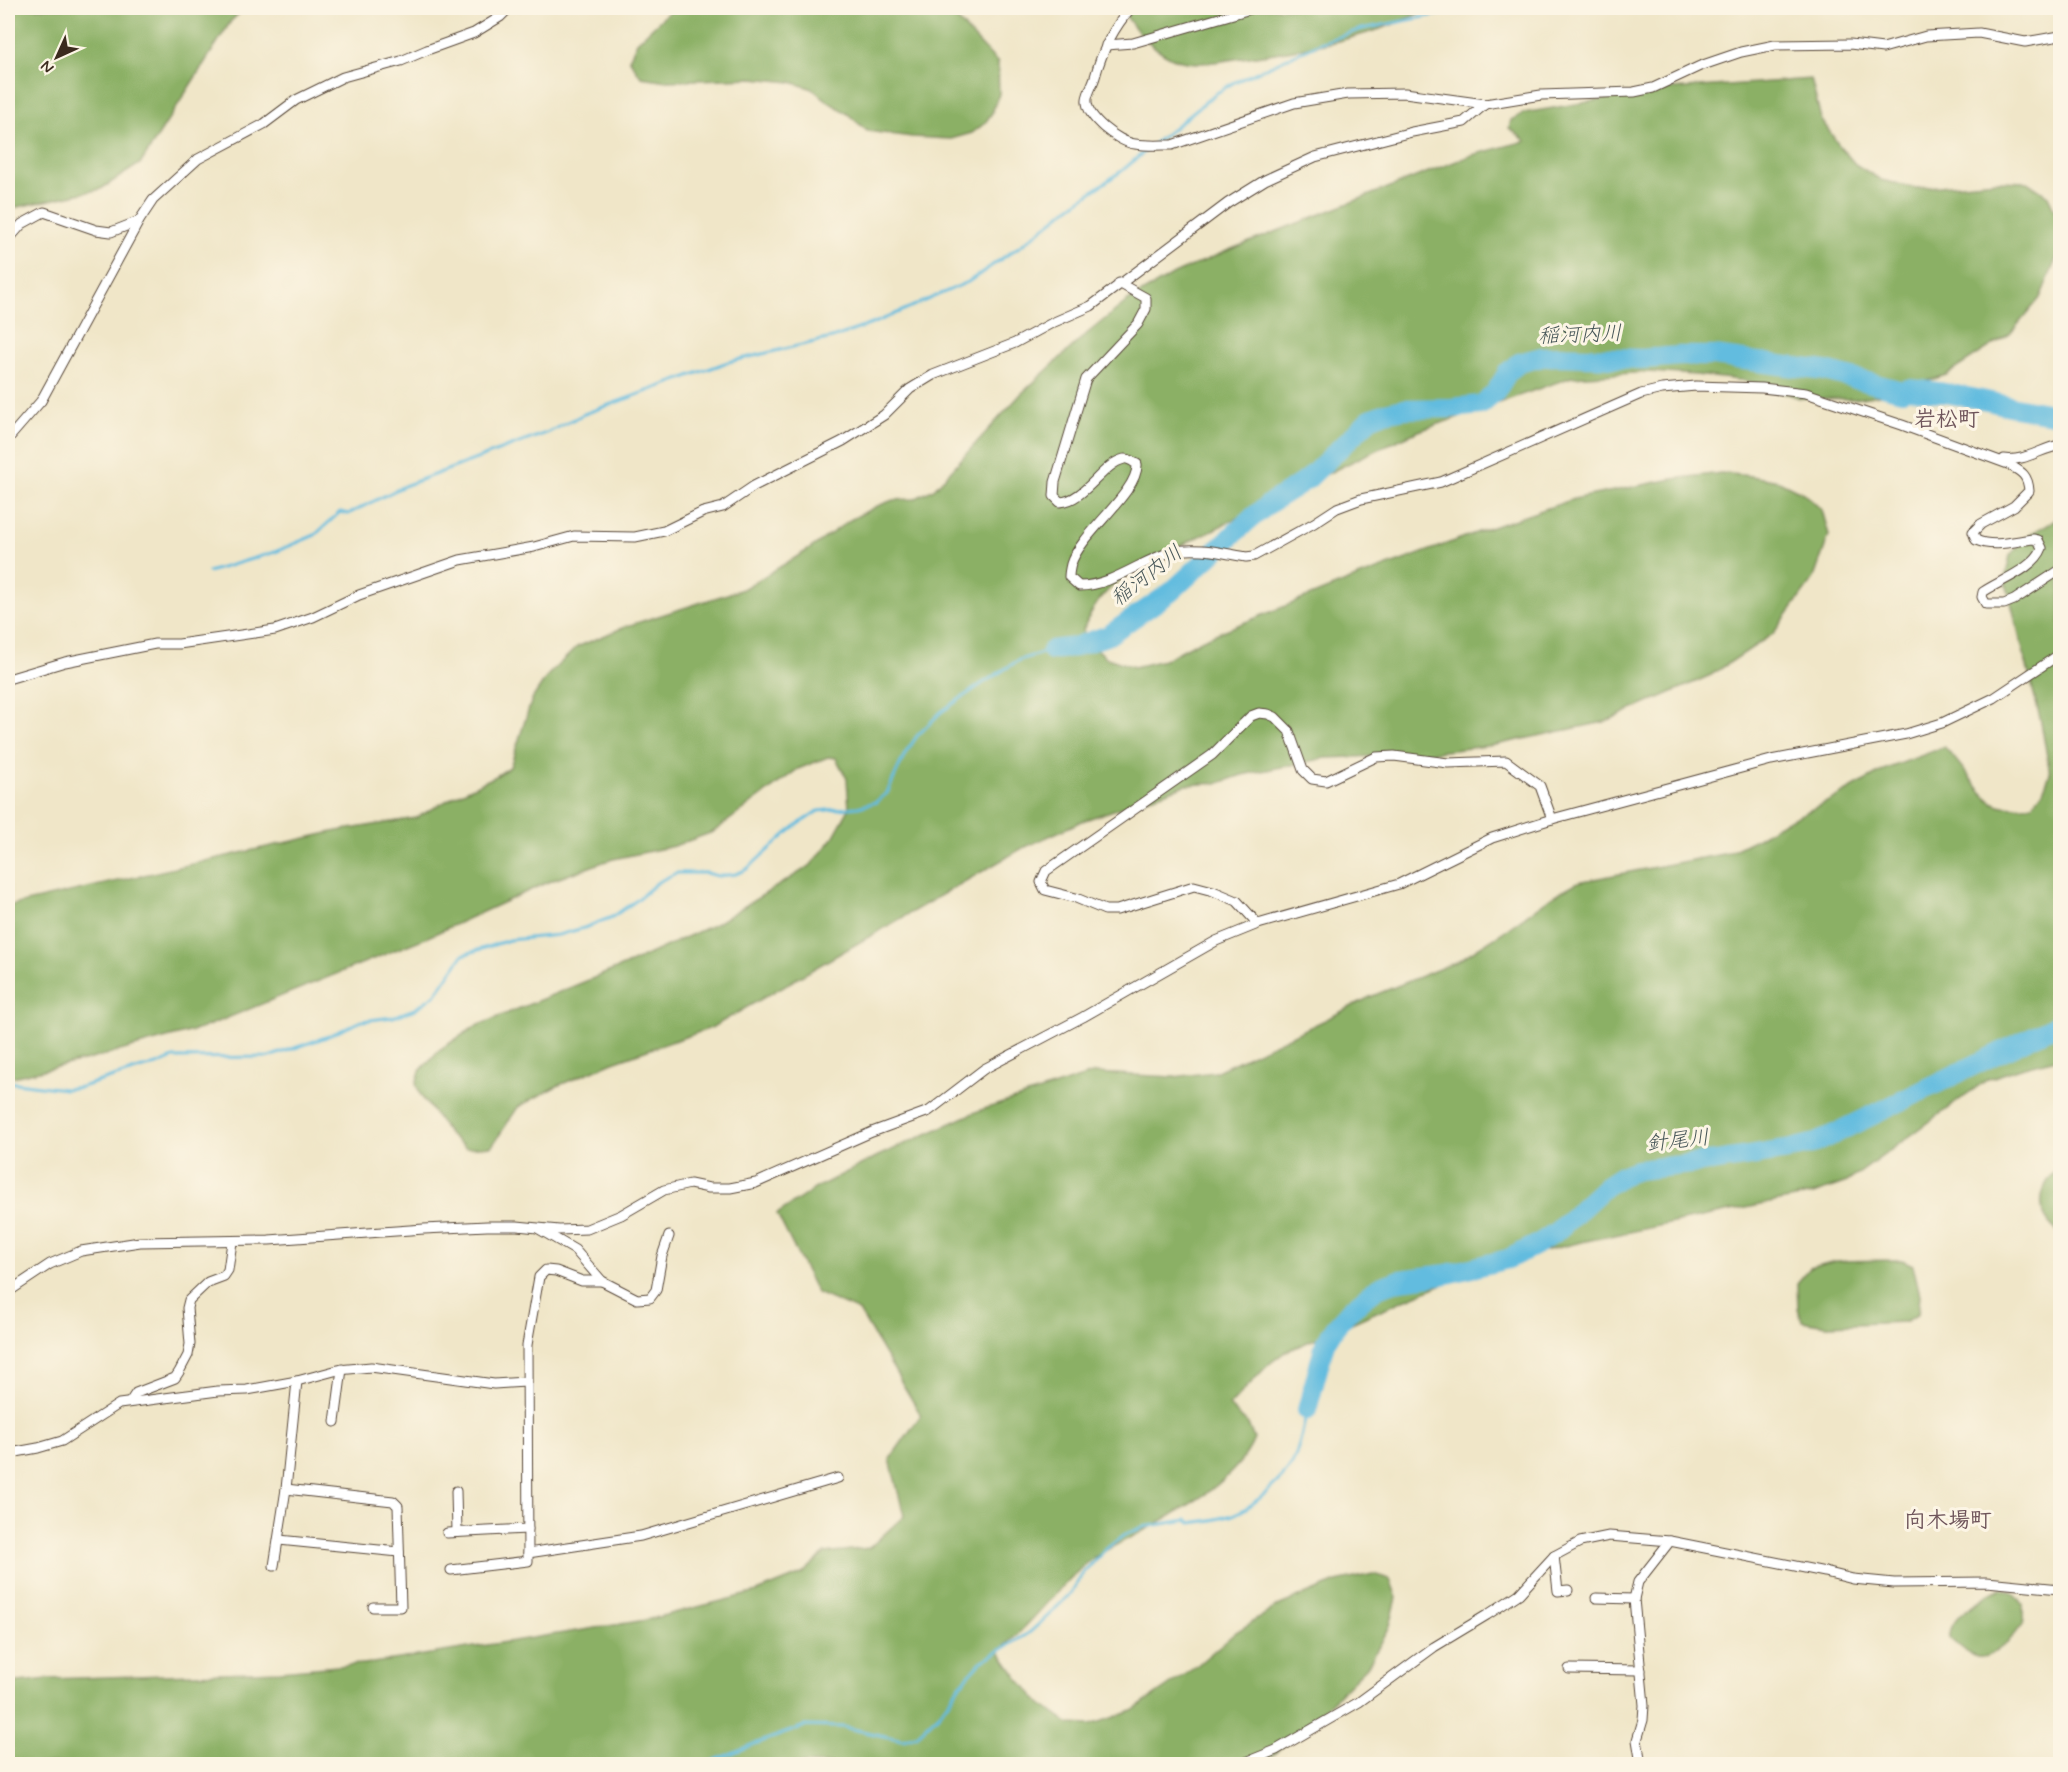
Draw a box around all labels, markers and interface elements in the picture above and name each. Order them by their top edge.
north arrow [27,27,87,87]
text: N [36,55,59,78]
water label: 稲河内川 [1538,320,1622,350]
district label: 岩松町 [1914,406,1980,434]
water label: 稲河内川 [1105,539,1189,613]
water label: 針尾川 [1645,1124,1711,1158]
district label: 向木場町 [1904,1507,1992,1535]

